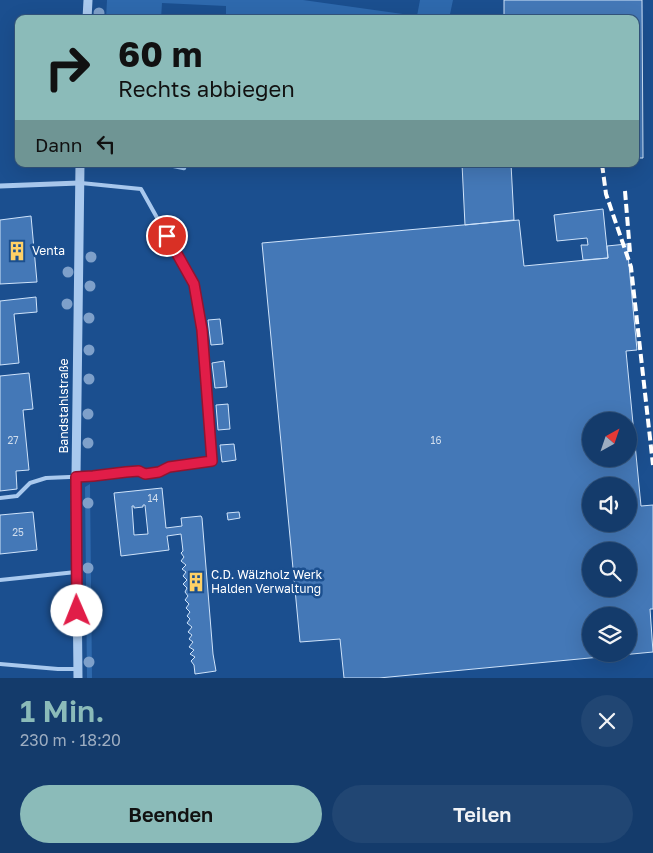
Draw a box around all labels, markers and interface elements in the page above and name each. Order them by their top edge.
text: 60 m [118,33,202,75]
icon: right [35,35,100,100]
text: Rechts abbiegen [118,75,295,102]
icon: left [92,130,120,158]
text: Dann [35,133,82,156]
pin [146,215,188,257]
icon: arrive [153,222,181,250]
building icon: Venta [6,240,28,262]
place label: Venta [32,243,65,258]
street label: Bandstahlstraße [56,358,71,454]
north arrow [582,412,638,468]
map controls [582,412,637,662]
house number: 27 [7,434,19,446]
house number: 16 [431,434,441,446]
button: sound [582,477,637,532]
house number: 14 [148,492,158,504]
house number: 25 [12,526,24,538]
button: search [582,542,637,597]
place label: C.D. Wälzholz Werk Halden Verwaltung [211,567,322,596]
building icon: C.D. Wälzholz Werk Halden Verwaltung [185,571,207,593]
position arrow [50,584,102,636]
button: layers [582,607,637,662]
text: 1 Min. [20,693,105,729]
button: close [581,695,633,747]
text: 230 m · 18:20 [20,730,121,750]
button: Beenden [20,785,322,843]
button: Teilen [332,785,633,843]

